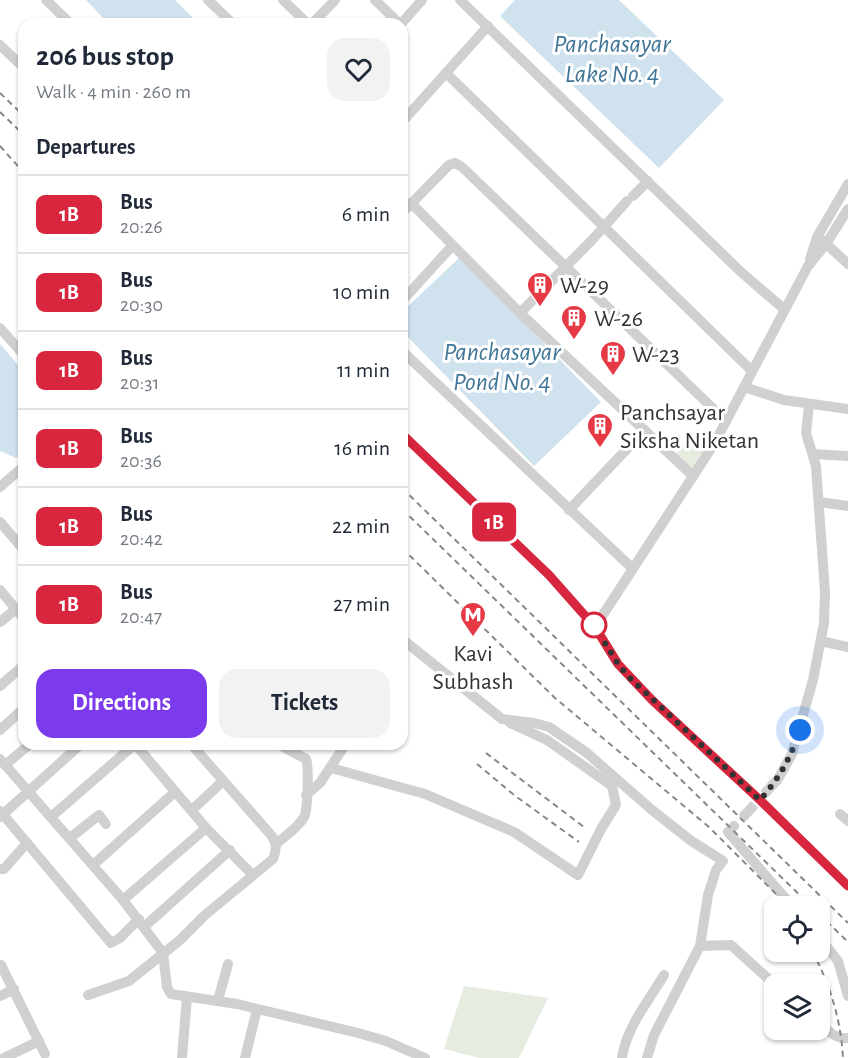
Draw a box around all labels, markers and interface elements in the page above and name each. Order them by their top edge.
water label: Panchasayar Lake No. 4 [553,31,672,87]
button: heart [327,38,390,101]
text: 206 bus stop [36,43,174,71]
text: Walk · 4 min · 260 m [36,82,191,102]
text: Departures [36,136,136,158]
text: Bus [120,191,153,213]
text: 6 min [342,203,390,225]
text: 1B [59,204,79,225]
text: 20:26 [120,217,163,237]
text: Bus [120,269,153,291]
building icon: W-29 [525,270,555,308]
place label: W-29 [560,274,609,298]
text: 10 min [333,281,390,303]
text: 1B [59,282,79,303]
text: 20:30 [120,295,163,315]
building icon: W-26 [559,303,589,341]
place label: W-26 [594,307,643,331]
water label: Panchasayar Pond No. 4 [443,339,562,395]
building icon: W-23 [598,339,628,377]
place label: W-23 [632,343,680,367]
text: Bus [120,347,153,369]
text: 11 min [337,359,390,381]
text: 1B [59,360,79,381]
text: 20:31 [120,373,159,393]
place label: Panchsayar Siksha Niketan [620,401,759,453]
building icon: Panchsayar Siksha Niketan [585,411,615,449]
text: Bus [120,425,153,447]
text: 16 min [334,437,390,459]
text: 1B [59,438,79,459]
text: 20:36 [120,451,162,471]
line badge: 1B [467,502,521,542]
text: Bus [120,503,153,525]
text: 1B [484,512,504,533]
text: 22 min [332,515,390,537]
text: 1B [59,516,79,537]
text: 20:42 [120,529,163,549]
text: Bus [120,581,153,603]
text: 27 min [333,593,390,615]
text: 1B [59,594,79,615]
metro station icon: Kavi Subhash [458,600,488,638]
text: 20:47 [120,607,162,627]
unlabelled marker [581,612,607,638]
place label: Kavi Subhash [433,642,513,694]
button: Directions [36,669,207,738]
button: Tickets [219,669,390,738]
your location [785,715,815,745]
map controls [764,896,830,1040]
button: locate [764,896,830,962]
button: layers [764,974,830,1040]

